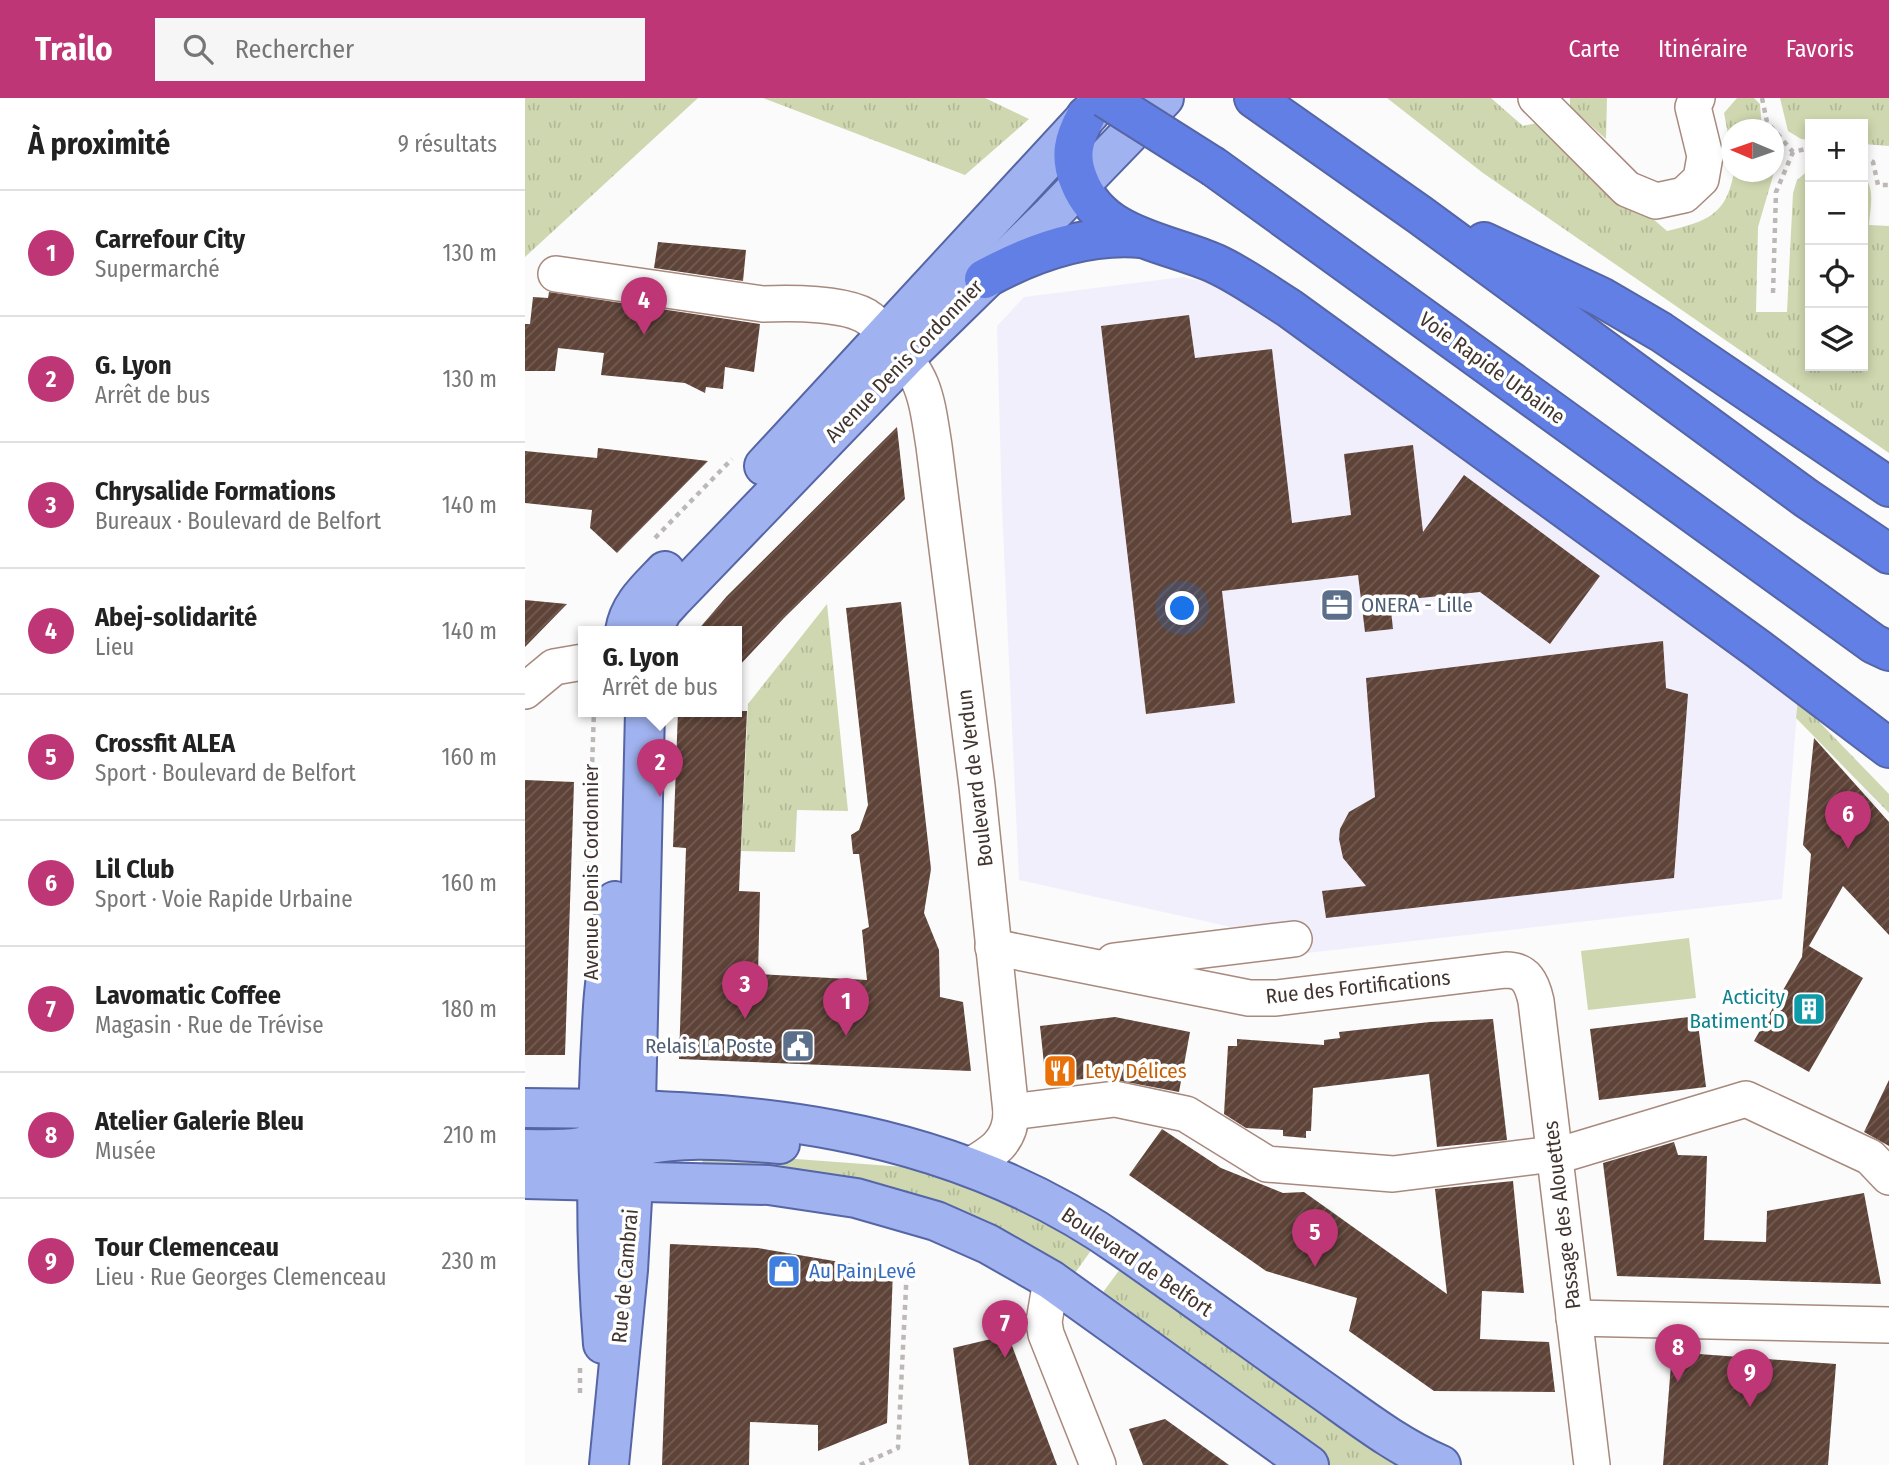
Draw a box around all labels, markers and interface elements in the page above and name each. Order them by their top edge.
search box [155,18,645,81]
text: Trailo [35,29,113,69]
icon: search [179,30,217,68]
text: Rechercher [235,34,354,65]
text: Carte [1569,35,1620,63]
text: Itinéraire [1658,35,1748,63]
text: Favoris [1786,35,1854,63]
north arrow [1721,119,1784,182]
map controls [1805,119,1868,371]
button: + [1805,119,1868,182]
text: À proximité [28,126,170,162]
text: 9 résultats [398,130,497,158]
button: − [1805,182,1868,245]
text: Carrefour City [95,224,245,255]
text: 1 [46,239,56,267]
text: 130 m [443,239,497,267]
button: locate [1805,245,1868,308]
text: Supermarché [95,255,220,283]
street label: Avenue Denis Cordonnier [820,274,989,448]
pin: 4 [621,277,667,335]
street label: Voie Rapide Urbaine [1414,306,1570,430]
button: layers [1805,308,1868,371]
text: G. Lyon [95,350,172,381]
text: 2 [46,365,56,393]
text: 130 m [443,365,497,393]
text: Arrêt de bus [95,381,210,409]
text: Chrysalide Formations [95,476,336,507]
text: 3 [46,491,56,519]
text: 140 m [442,491,497,519]
text: Bureaux · Boulevard de Belfort [95,507,381,535]
office icon: ONERA - Lille [1318,586,1356,624]
your location [1165,591,1199,625]
place label: ONERA - Lille [1361,592,1473,618]
text: Abej-solidarité [95,602,257,633]
text: 4 [45,617,57,645]
text: 140 m [442,617,497,645]
popup [578,626,742,717]
text: Lieu [95,633,134,661]
text: G. Lyon [603,642,679,673]
text: Arrêt de bus [603,673,717,701]
street label: Boulevard de Verdun [951,688,999,868]
text: Crossfit ALEA [95,728,235,759]
pin: 2 [637,739,683,797]
text: 5 [45,743,57,771]
text: 160 m [442,743,497,771]
text: Sport · Boulevard de Belfort [95,759,356,787]
street label: Avenue Denis Cordonnier [578,763,604,980]
pin: 6 [1825,791,1871,849]
text: Lil Club [95,854,174,885]
text: 6 [45,869,57,897]
text: 160 m [442,869,497,897]
text: Sport · Voie Rapide Urbaine [95,885,353,913]
pin: 3 [722,961,768,1019]
street label: Rue des Fortifications [1264,964,1452,1010]
pin: 1 [823,978,869,1036]
text: Lavomatic Coffee [95,980,281,1011]
place label: Acticity Batiment D [1689,984,1786,1034]
building icon: Acticity Batiment D [1790,990,1828,1028]
text: 7 [46,995,56,1023]
text: 180 m [441,995,497,1023]
text: Magasin · Rue de Trévise [95,1011,324,1039]
public building icon: Relais La Poste [779,1027,817,1065]
place label: Relais La Poste [645,1033,773,1059]
restaurant icon: Lety Délices [1041,1052,1079,1090]
place label: Lety Délices [1085,1058,1187,1084]
text: Atelier Galerie Bleu [95,1106,304,1137]
street label: Passage des Alouettes [1538,1119,1586,1311]
text: 8 [45,1121,57,1149]
text: 210 m [443,1121,497,1149]
text: Musée [95,1137,156,1165]
street label: Boulevard de Belfort [1056,1202,1218,1322]
street label: Rue de Cambrai [606,1208,644,1344]
pin: 5 [1292,1209,1338,1267]
text: Tour Clemenceau [95,1232,279,1263]
text: 9 [45,1247,57,1275]
text: 230 m [441,1247,497,1275]
shop icon: Au Pain Levé [765,1252,803,1290]
place label: Au Pain Levé [809,1258,916,1284]
text: Lieu · Rue Georges Clemenceau [95,1263,387,1291]
pin: 7 [982,1300,1028,1358]
pin: 8 [1655,1324,1701,1382]
pin: 9 [1727,1349,1773,1407]

